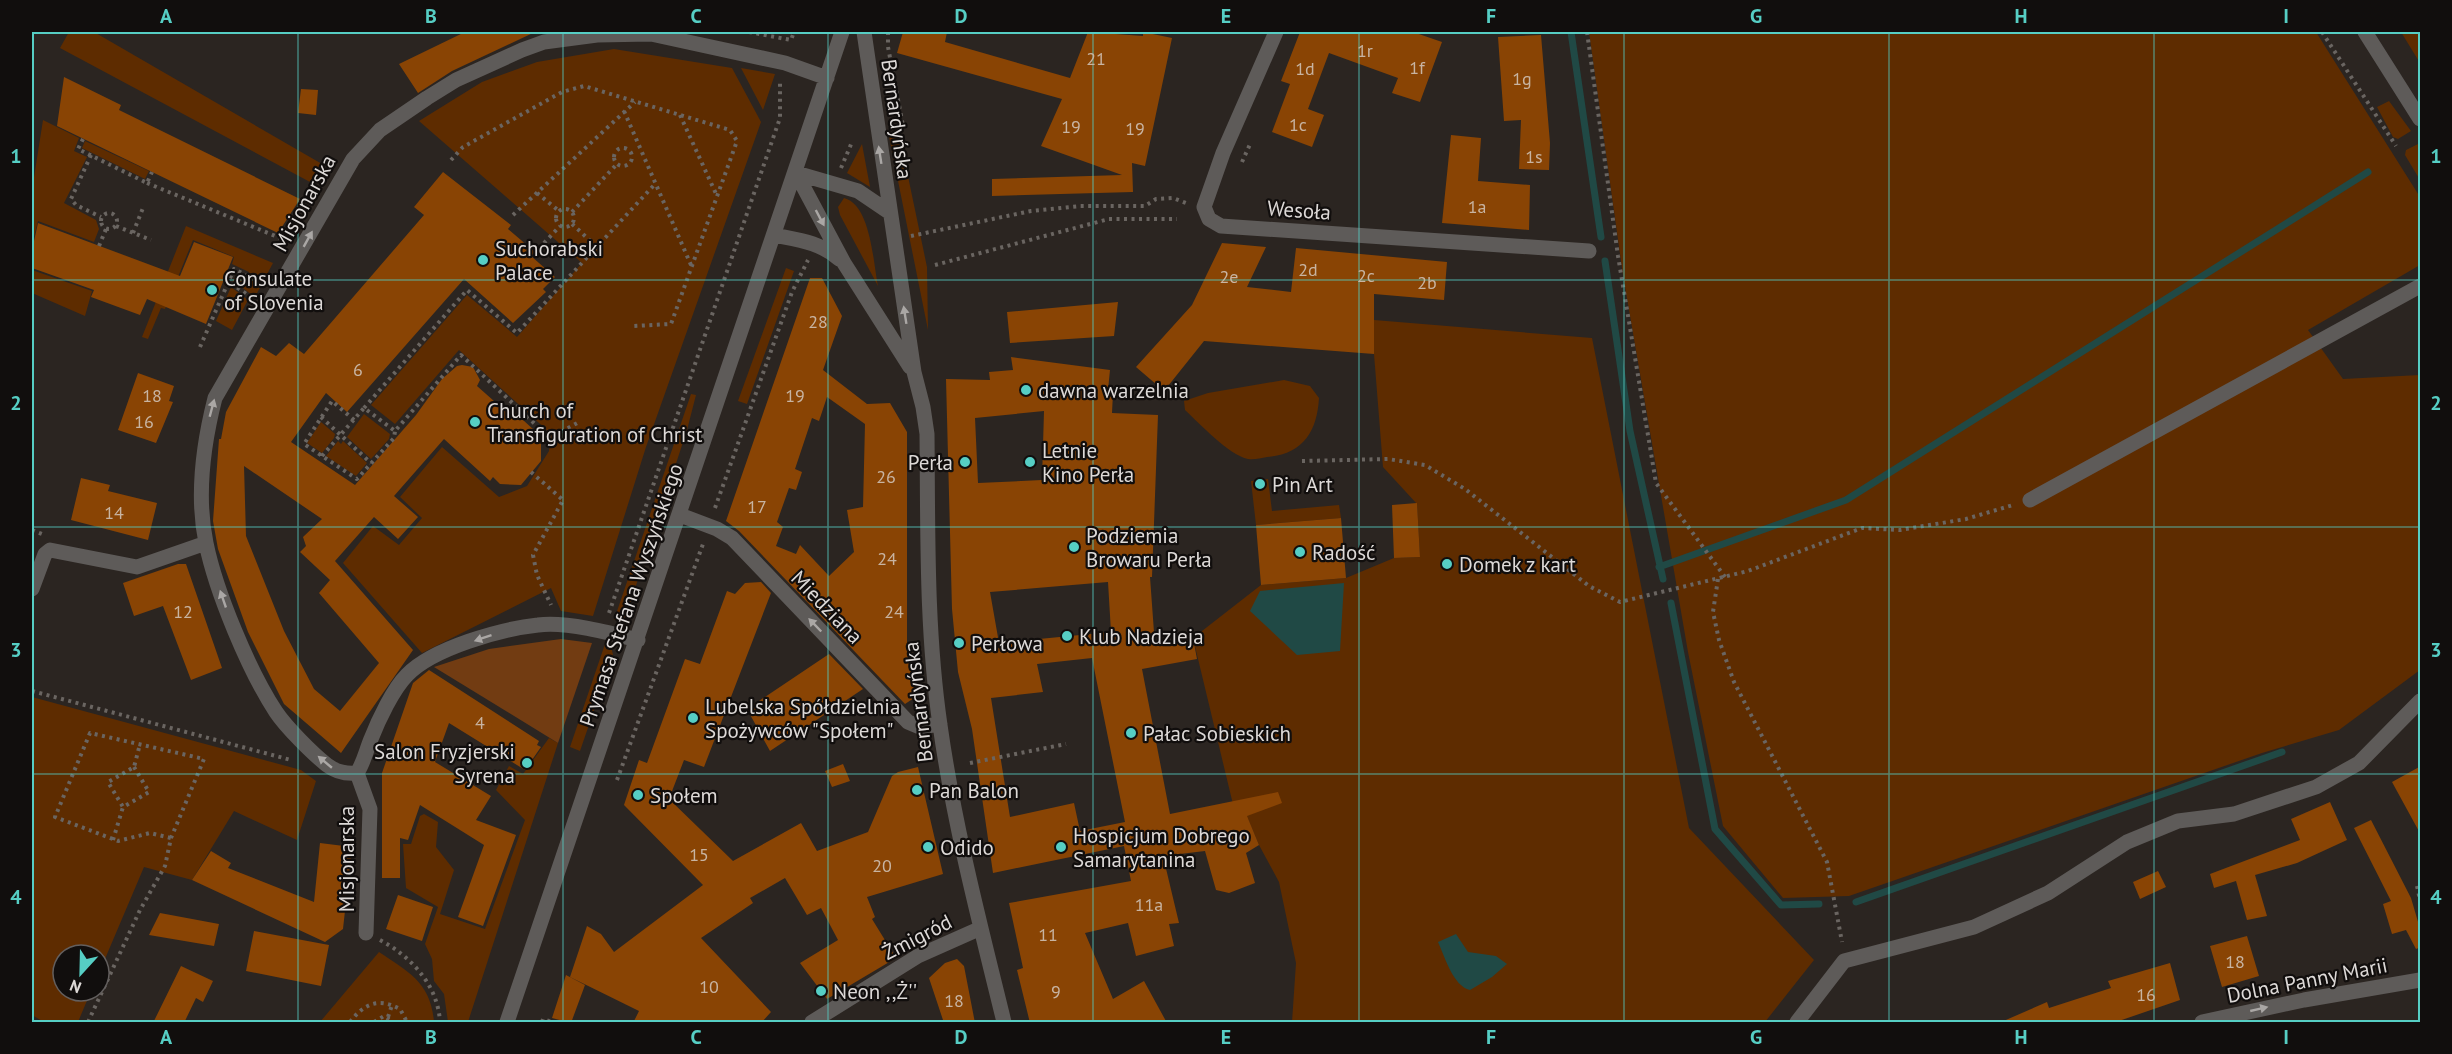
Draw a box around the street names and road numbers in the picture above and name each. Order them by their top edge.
street label: Bernardyńska [875,57,919,181]
street label: Misjonarska [266,150,342,256]
street label: Wesoła [1266,194,1332,226]
street label: Prymasa Stefana Wyszyńskiego [573,460,689,730]
street label: Miedziana [785,565,869,649]
street label: Bernardyńska [897,640,939,764]
street label: Misjonarska [333,806,360,912]
street label: Żmigród [878,908,956,966]
street label: Dolna Panny Marii [2224,951,2390,1009]

